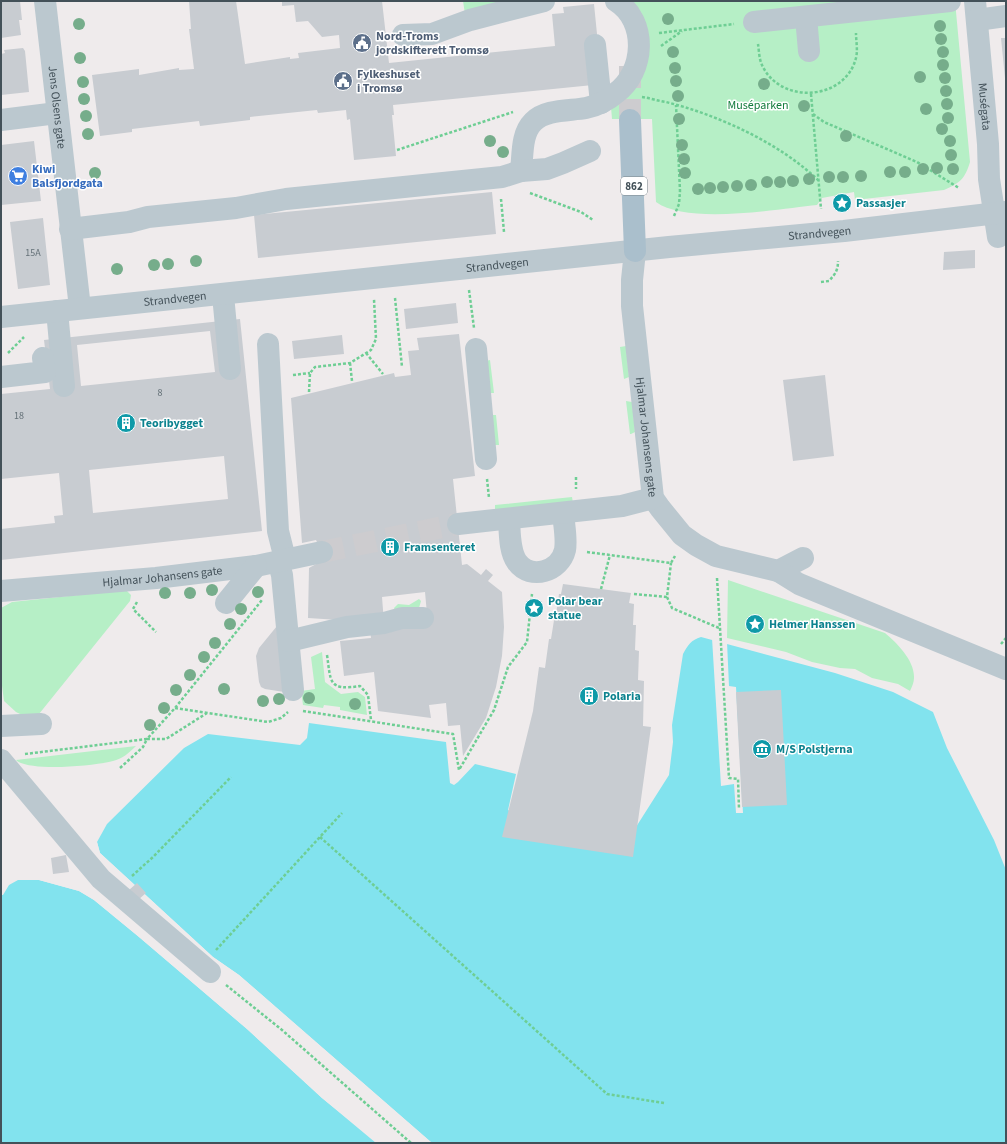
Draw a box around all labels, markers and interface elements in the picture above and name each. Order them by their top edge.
place label: Nord-Troms jordskifterett Tromsø [375,28,489,59]
public building icon: Nord-Troms jordskifterett Tromsø [351,32,373,54]
street label: Jens Olsens gate [43,65,70,150]
place label: Fylkeshuset i Tromsø [357,66,421,97]
public building icon: Fylkeshuset i Tromsø [332,70,354,92]
street label: Muségata [973,82,995,131]
park label: Muséparken [727,97,789,114]
place label: Kiwi Balsfjordgata [32,161,103,192]
supermarket icon: Kiwi Balsfjordgata [7,165,29,187]
road number: 862 [621,177,647,195]
place icon: Passasjer [831,192,853,214]
place label: Passasjer [856,195,906,212]
street label: Strandvegen [788,222,852,245]
house number: 15A [25,246,41,260]
street label: Strandvegen [465,254,530,277]
street label: Strandvegen [143,288,207,311]
street label: Hjalmar Johansens gate [631,376,661,498]
house number: 8 [158,386,163,400]
house number: 18 [14,409,24,423]
building icon: Teoribygget [115,412,137,434]
place label: Teoribygget [140,415,203,432]
building icon: Framsenteret [379,536,401,558]
place label: Framsenteret [404,539,476,556]
street label: Hjalmar Johansens gate [102,562,223,591]
place label: Polar bear statue [548,593,603,624]
place icon: Polar bear statue [523,597,545,619]
place icon: Helmer Hanssen [744,613,766,635]
place label: Helmer Hanssen [769,616,856,633]
building icon: Polaria [578,685,600,707]
place label: Polaria [603,688,641,705]
museum icon: M/S Polstjerna [751,738,773,760]
place label: M/S Polstjerna [776,741,852,758]

